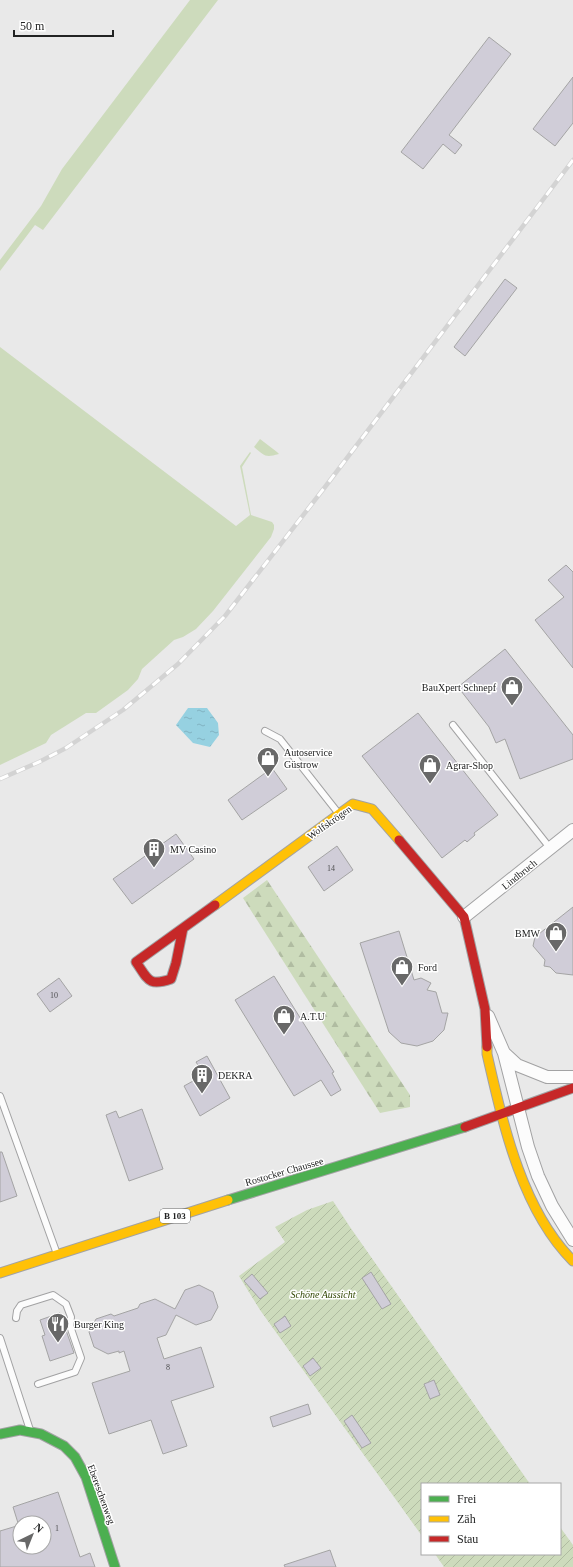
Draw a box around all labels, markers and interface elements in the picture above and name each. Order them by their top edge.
scale bar [14,12,113,38]
text: 50 m [20,19,45,33]
shop icon: BauXpert Schnepf [499,674,525,707]
place label: BauXpert Schnepf [422,682,497,693]
shop icon: Autoservice Güstrow [255,745,281,778]
place label: Autoservice Güstrow [284,747,333,770]
shop icon: Agrar-Shop [417,752,443,785]
place label: Agrar-Shop [446,760,493,771]
street label: Wolfskrögen [305,803,353,842]
building icon: MV Casino [141,836,167,869]
place label: MV Casino [170,844,216,855]
street label: Lindbruch [500,857,539,892]
house number: 14 [327,864,335,873]
shop icon: BMW [543,920,569,953]
place label: BMW [515,928,541,939]
shop icon: Ford [389,954,415,987]
place label: Ford [418,962,437,973]
house number: 10 [50,991,58,1000]
shop icon: A.T.U [271,1003,297,1036]
place label: A.T.U [300,1011,326,1022]
building icon: DEKRA [189,1062,215,1095]
place label: DEKRA [218,1070,253,1081]
street label: Rostocker Chaussee [244,1155,325,1188]
road number: B 103 [160,1209,190,1223]
park label: Schöne Aussicht [290,1289,356,1300]
restaurant icon: Burger King [45,1311,71,1344]
place label: Burger King [74,1319,124,1330]
house number: 8 [166,1363,170,1372]
street label: Ebereschenweg [86,1463,117,1526]
legend [421,1483,561,1555]
text: Frei [457,1492,477,1506]
text: Zäh [457,1512,476,1526]
north arrow [12,1515,52,1555]
text: N [32,1521,46,1535]
house number: 1 [55,1524,59,1533]
text: Stau [457,1532,478,1546]

